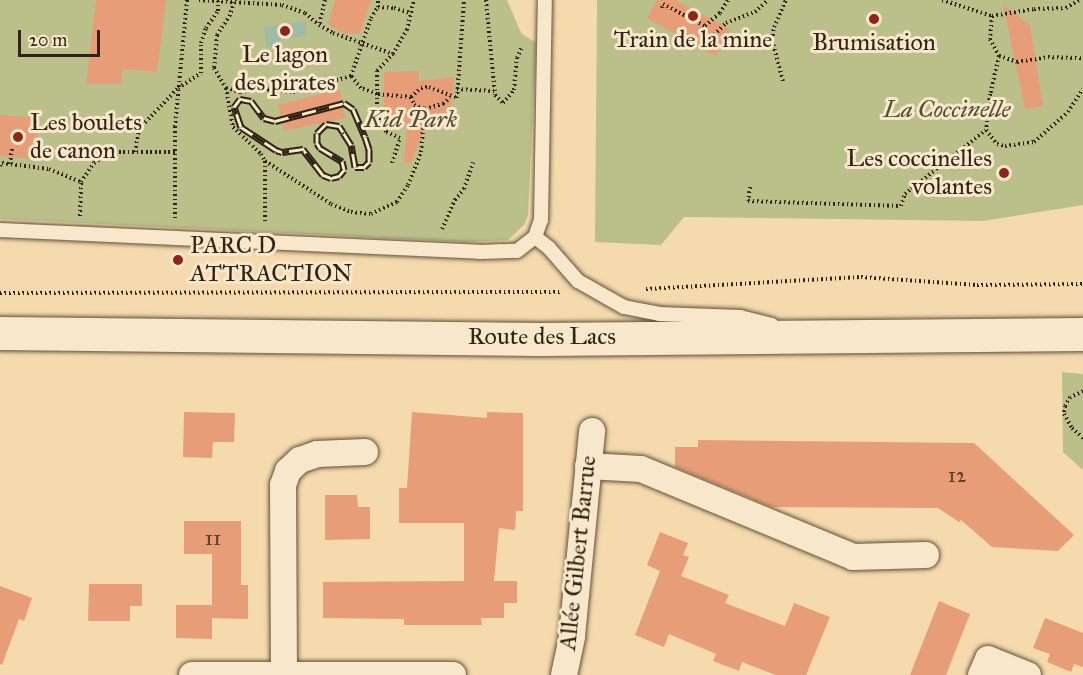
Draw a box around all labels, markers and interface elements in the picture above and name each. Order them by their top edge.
marker: Train de la mine [686,9,700,23]
marker: Brumisation [867,12,881,26]
scale bar [21,18,104,56]
marker: Le lagon des pirates [278,24,292,38]
place label: Train de la mine [614,26,772,54]
text: 20 m [29,29,67,51]
place label: Brumisation [812,29,936,57]
place label: Le lagon des pirates [235,41,335,97]
park label: La Coccinelle [884,96,1010,124]
park label: Kid Park [365,106,457,134]
place label: Les boulets de canon [30,109,142,165]
marker: Les boulets de canon [11,130,25,144]
place label: Les coccinelles volantes [846,145,992,201]
marker: Les coccinelles volantes [997,166,1011,180]
place label: PARC D ATTRACTION [190,232,352,288]
marker: PARC D ATTRACTION [171,253,185,267]
street label: Route des Lacs [468,323,616,351]
street label: Allée Gilbert Barrue [553,454,603,652]
house number: 12 [948,462,966,488]
house number: 11 [205,525,221,551]

